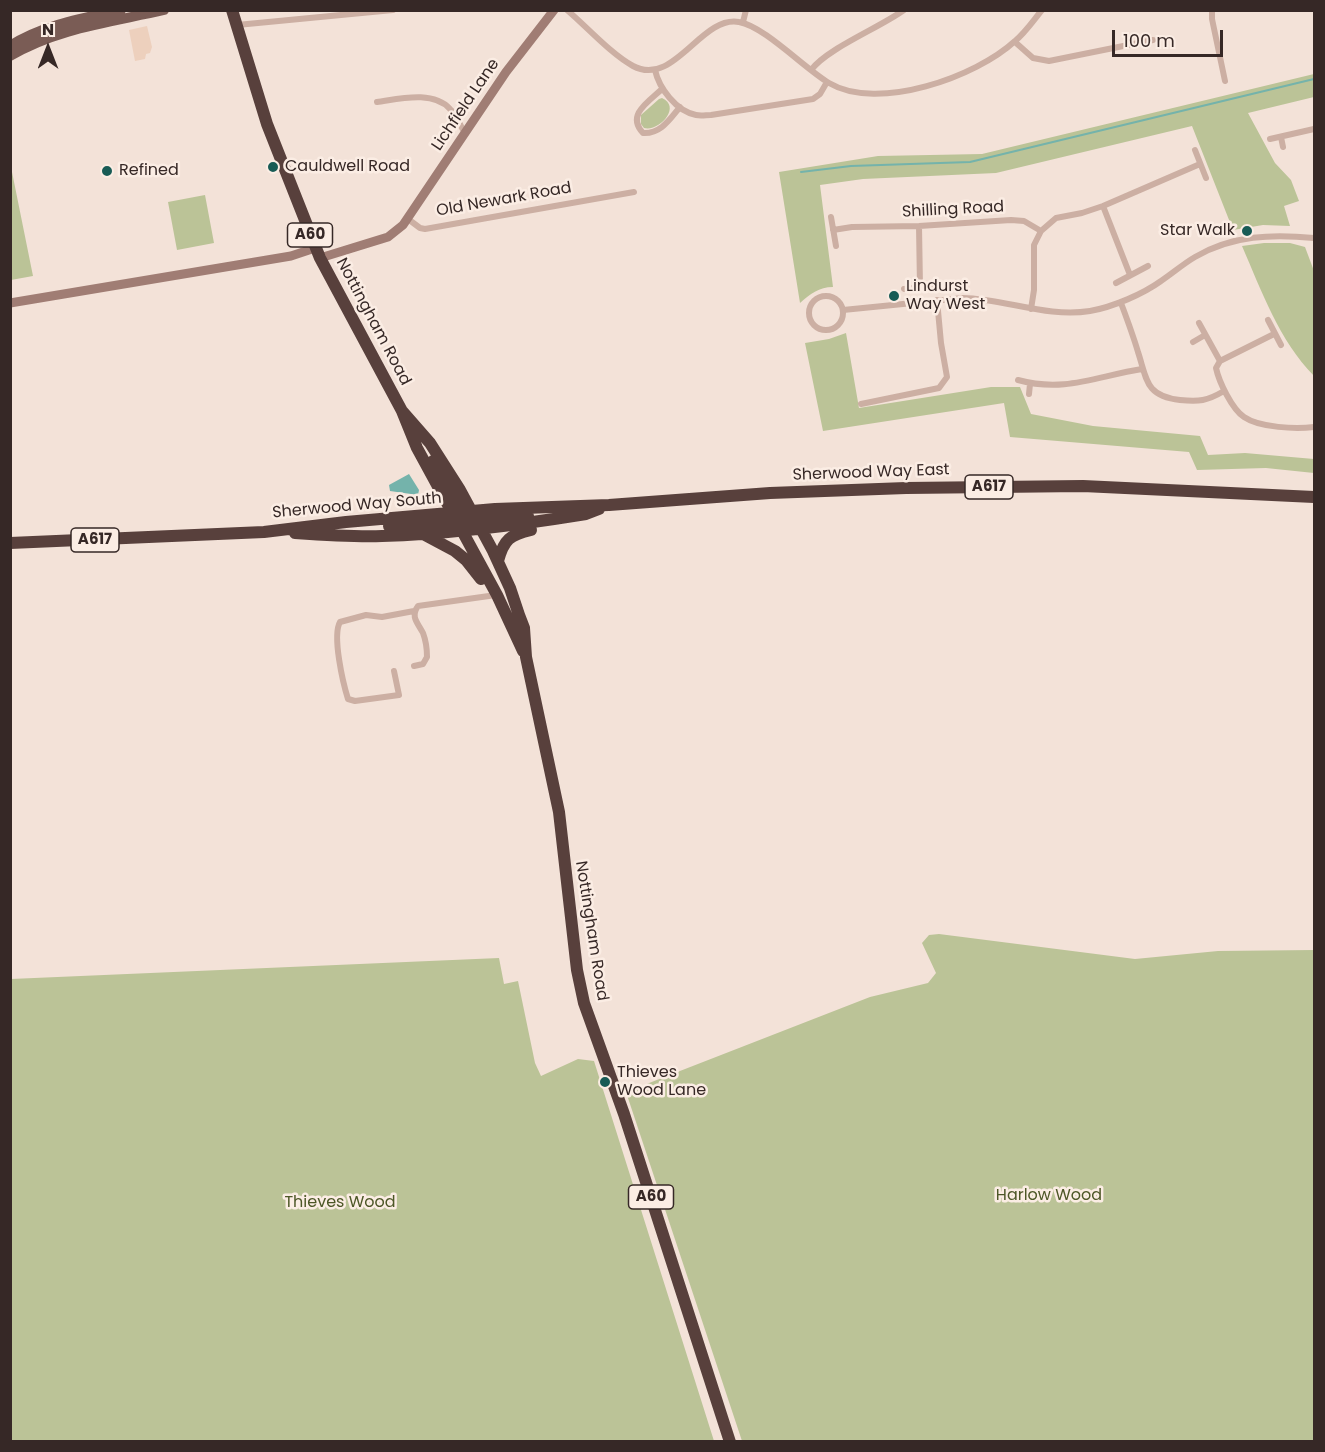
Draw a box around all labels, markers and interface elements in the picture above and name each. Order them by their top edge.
north arrow [18,18,78,78]
text: N [42,18,54,41]
scale bar [1115,18,1226,56]
text: 100 m [1123,28,1175,53]
street label: Lichfield Lane [428,55,504,155]
place label: Cauldwell Road [285,157,410,177]
marker: Cauldwell Road [266,160,280,174]
place label: Refined [119,161,179,181]
marker: Refined [100,164,114,178]
street label: Old Newark Road [435,179,573,221]
street label: Shilling Road [901,198,1005,222]
place label: Star Walk [1160,221,1235,241]
road number: A60 [288,223,332,247]
marker: Star Walk [1240,224,1254,238]
street label: Nottingham Road [331,255,415,389]
place label: Lindurst Way West [906,277,985,315]
marker: Lindurst Way West [887,289,901,303]
street label: Sherwood Way East [792,461,950,485]
road number: A617 [965,475,1013,499]
street label: Sherwood Way South [272,489,442,523]
road number: A617 [71,528,119,552]
street label: Nottingham Road [570,860,612,1002]
place label: Thieves Wood Lane [617,1063,706,1101]
marker: Thieves Wood Lane [598,1075,612,1089]
road number: A60 [628,1185,674,1209]
park label: Harlow Wood [996,1186,1102,1206]
park label: Thieves Wood [284,1193,396,1213]

